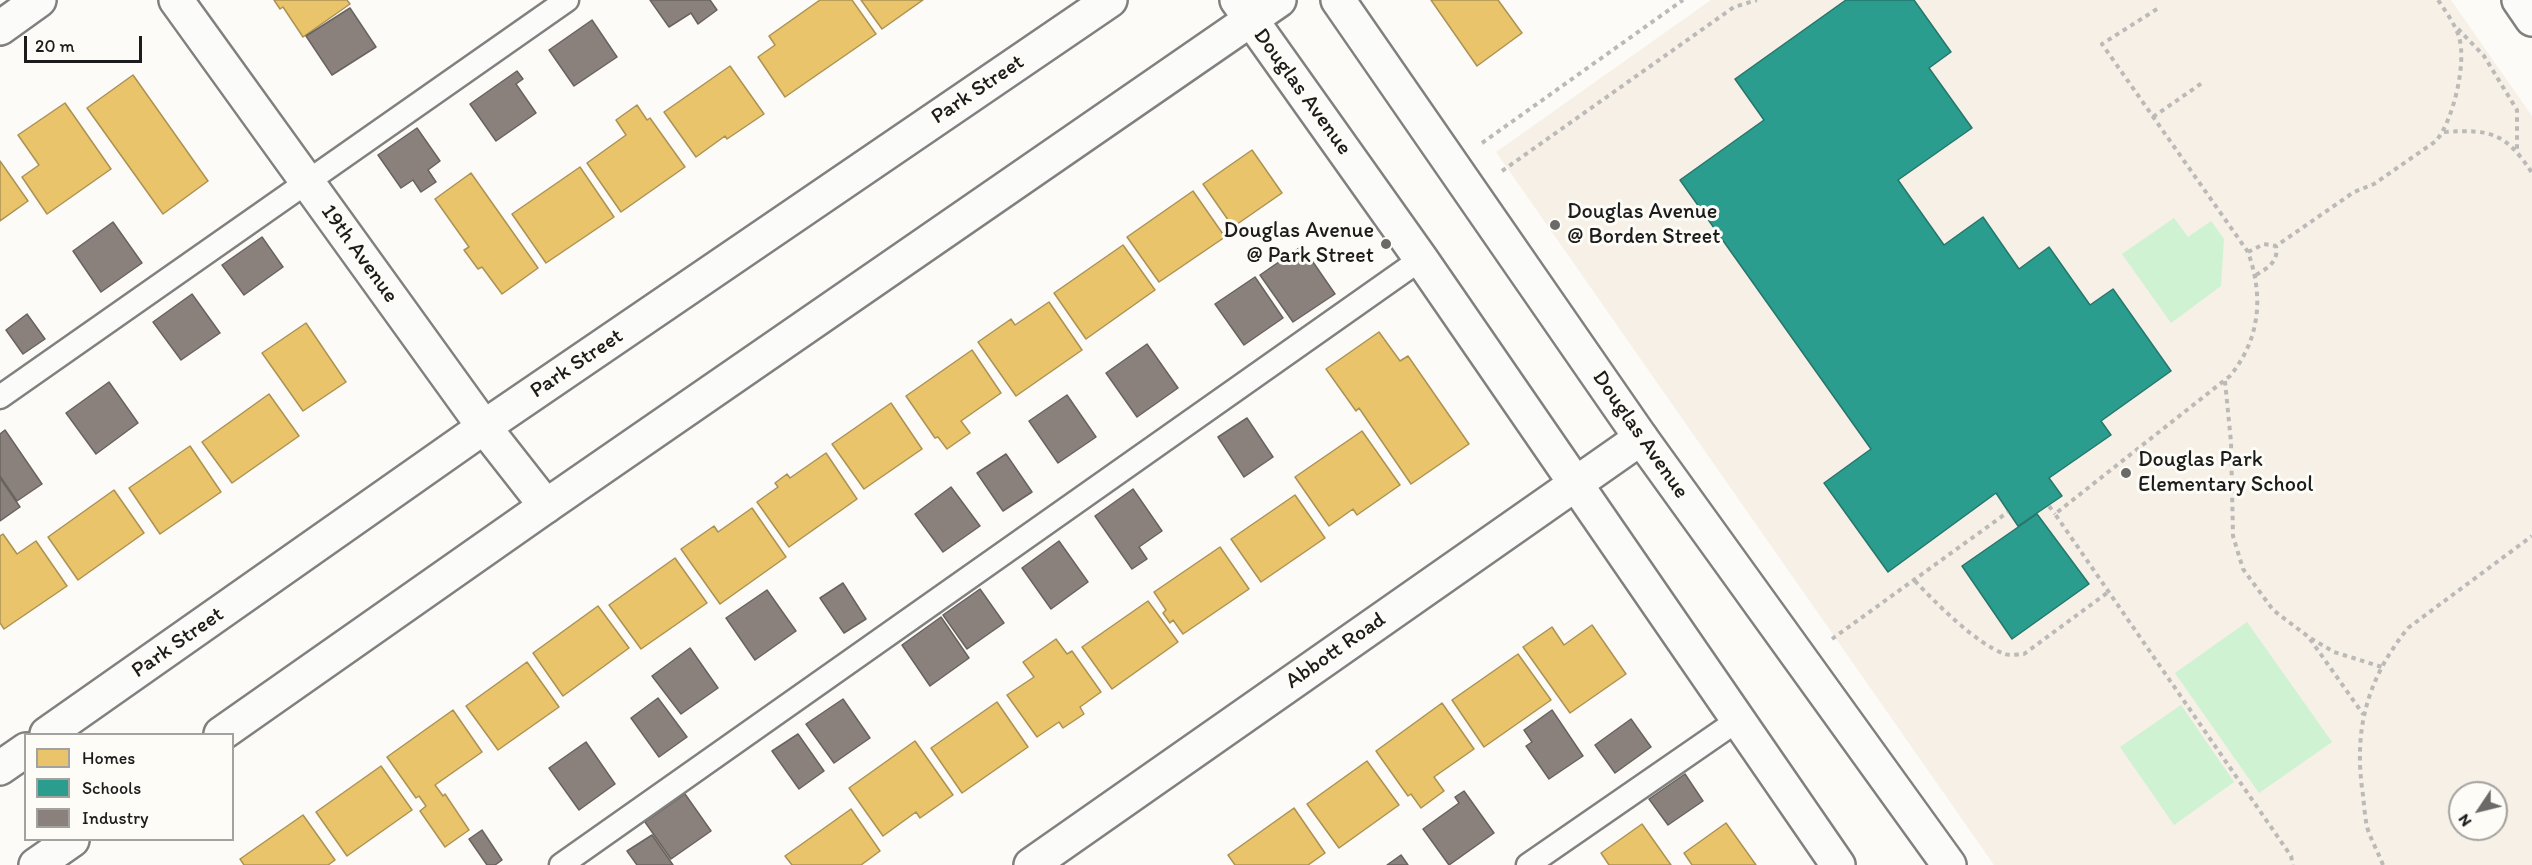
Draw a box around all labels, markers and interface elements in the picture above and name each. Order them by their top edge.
street label: Douglas Avenue [1247,23,1357,161]
scale bar [27,24,146,62]
text: 20 m [35,35,75,57]
street label: Park Street [927,49,1029,131]
place label: Douglas Avenue @ Borden Street [1567,199,1720,250]
street label: 19th Avenue [315,200,403,308]
place label: Douglas Avenue @ Park Street [1224,218,1374,270]
marker: Douglas Avenue @ Borden Street [1548,218,1562,232]
marker: Douglas Avenue @ Park Street [1379,237,1393,251]
street label: Park Street [526,323,628,405]
street label: Douglas Avenue [1586,366,1694,504]
place label: Douglas Park Elementary School [2138,447,2313,499]
marker: Douglas Park Elementary School [2119,466,2133,480]
street label: Park Street [127,602,229,684]
street label: Abbott Road [1281,607,1391,695]
legend [24,733,234,841]
text: Homes [82,747,135,769]
text: Schools [82,777,141,799]
north arrow [2448,781,2508,841]
text: Industry [82,807,149,829]
text: N [2454,811,2475,830]

